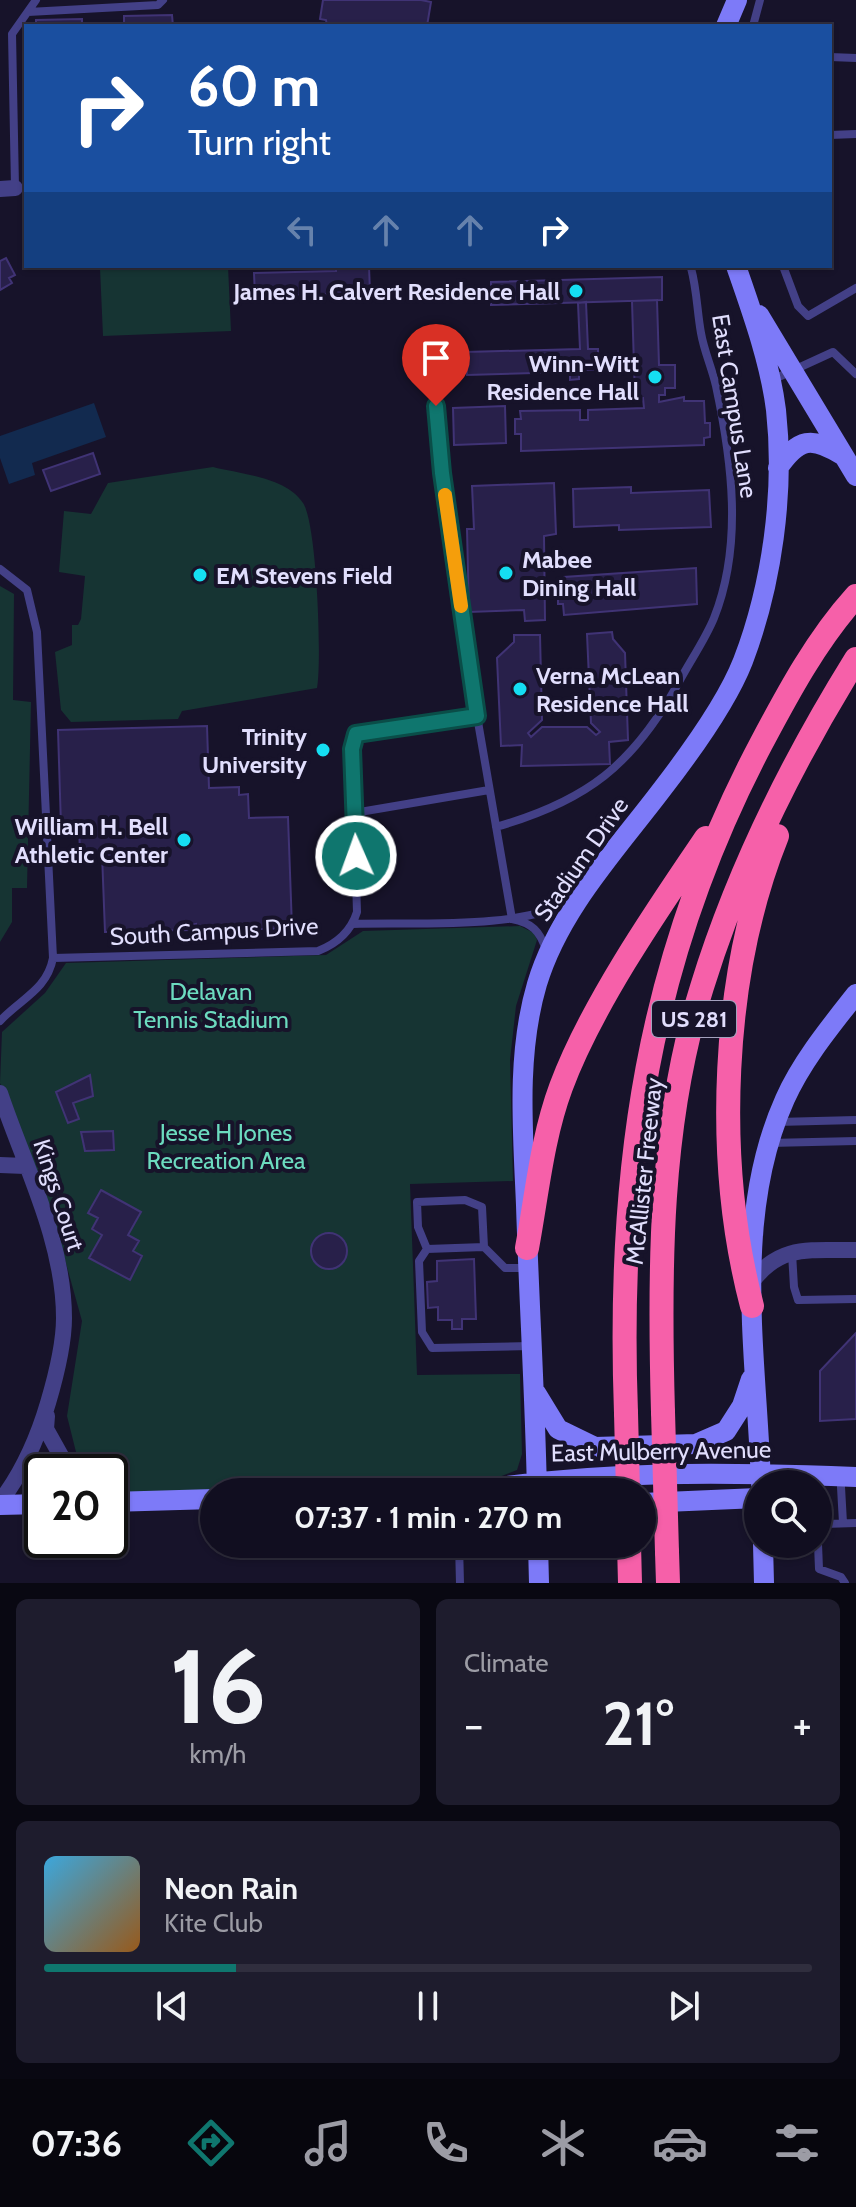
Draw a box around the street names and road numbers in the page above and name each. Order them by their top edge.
street label: East Campus Lane [706,312,764,500]
street label: Stadium Drive [528,791,634,927]
street label: South Campus Drive [109,911,319,951]
road number: US 281 [652,1001,736,1037]
street label: McAllister Freeway [620,1076,668,1266]
street label: Kings Court [27,1135,91,1255]
street label: East Mulberry Avenue [551,1435,771,1467]

